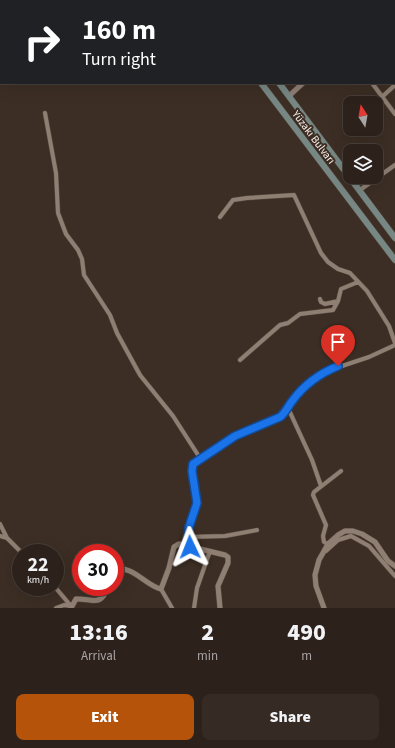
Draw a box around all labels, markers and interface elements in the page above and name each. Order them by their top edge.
text: 160 m [82,10,156,50]
icon: right [16,16,68,68]
text: Turn right [82,47,156,72]
north arrow [343,96,383,136]
map controls [343,96,383,184]
street label: Yüzakı Bulvarı [288,107,339,167]
button: layers [343,144,383,184]
pin [321,325,355,366]
icon: arrive [327,331,349,353]
position arrow [169,526,211,568]
speed limit sign: 30 [72,544,124,596]
text: 22 [27,551,49,579]
text: km/h [27,573,49,587]
text: 13:16 [69,615,128,650]
text: 2 [201,615,214,650]
text: 490 [287,615,326,650]
text: Arrival [81,647,116,665]
text: min [197,647,218,665]
text: m [301,647,312,665]
button: Exit [16,694,194,740]
button: Share [202,694,379,740]

